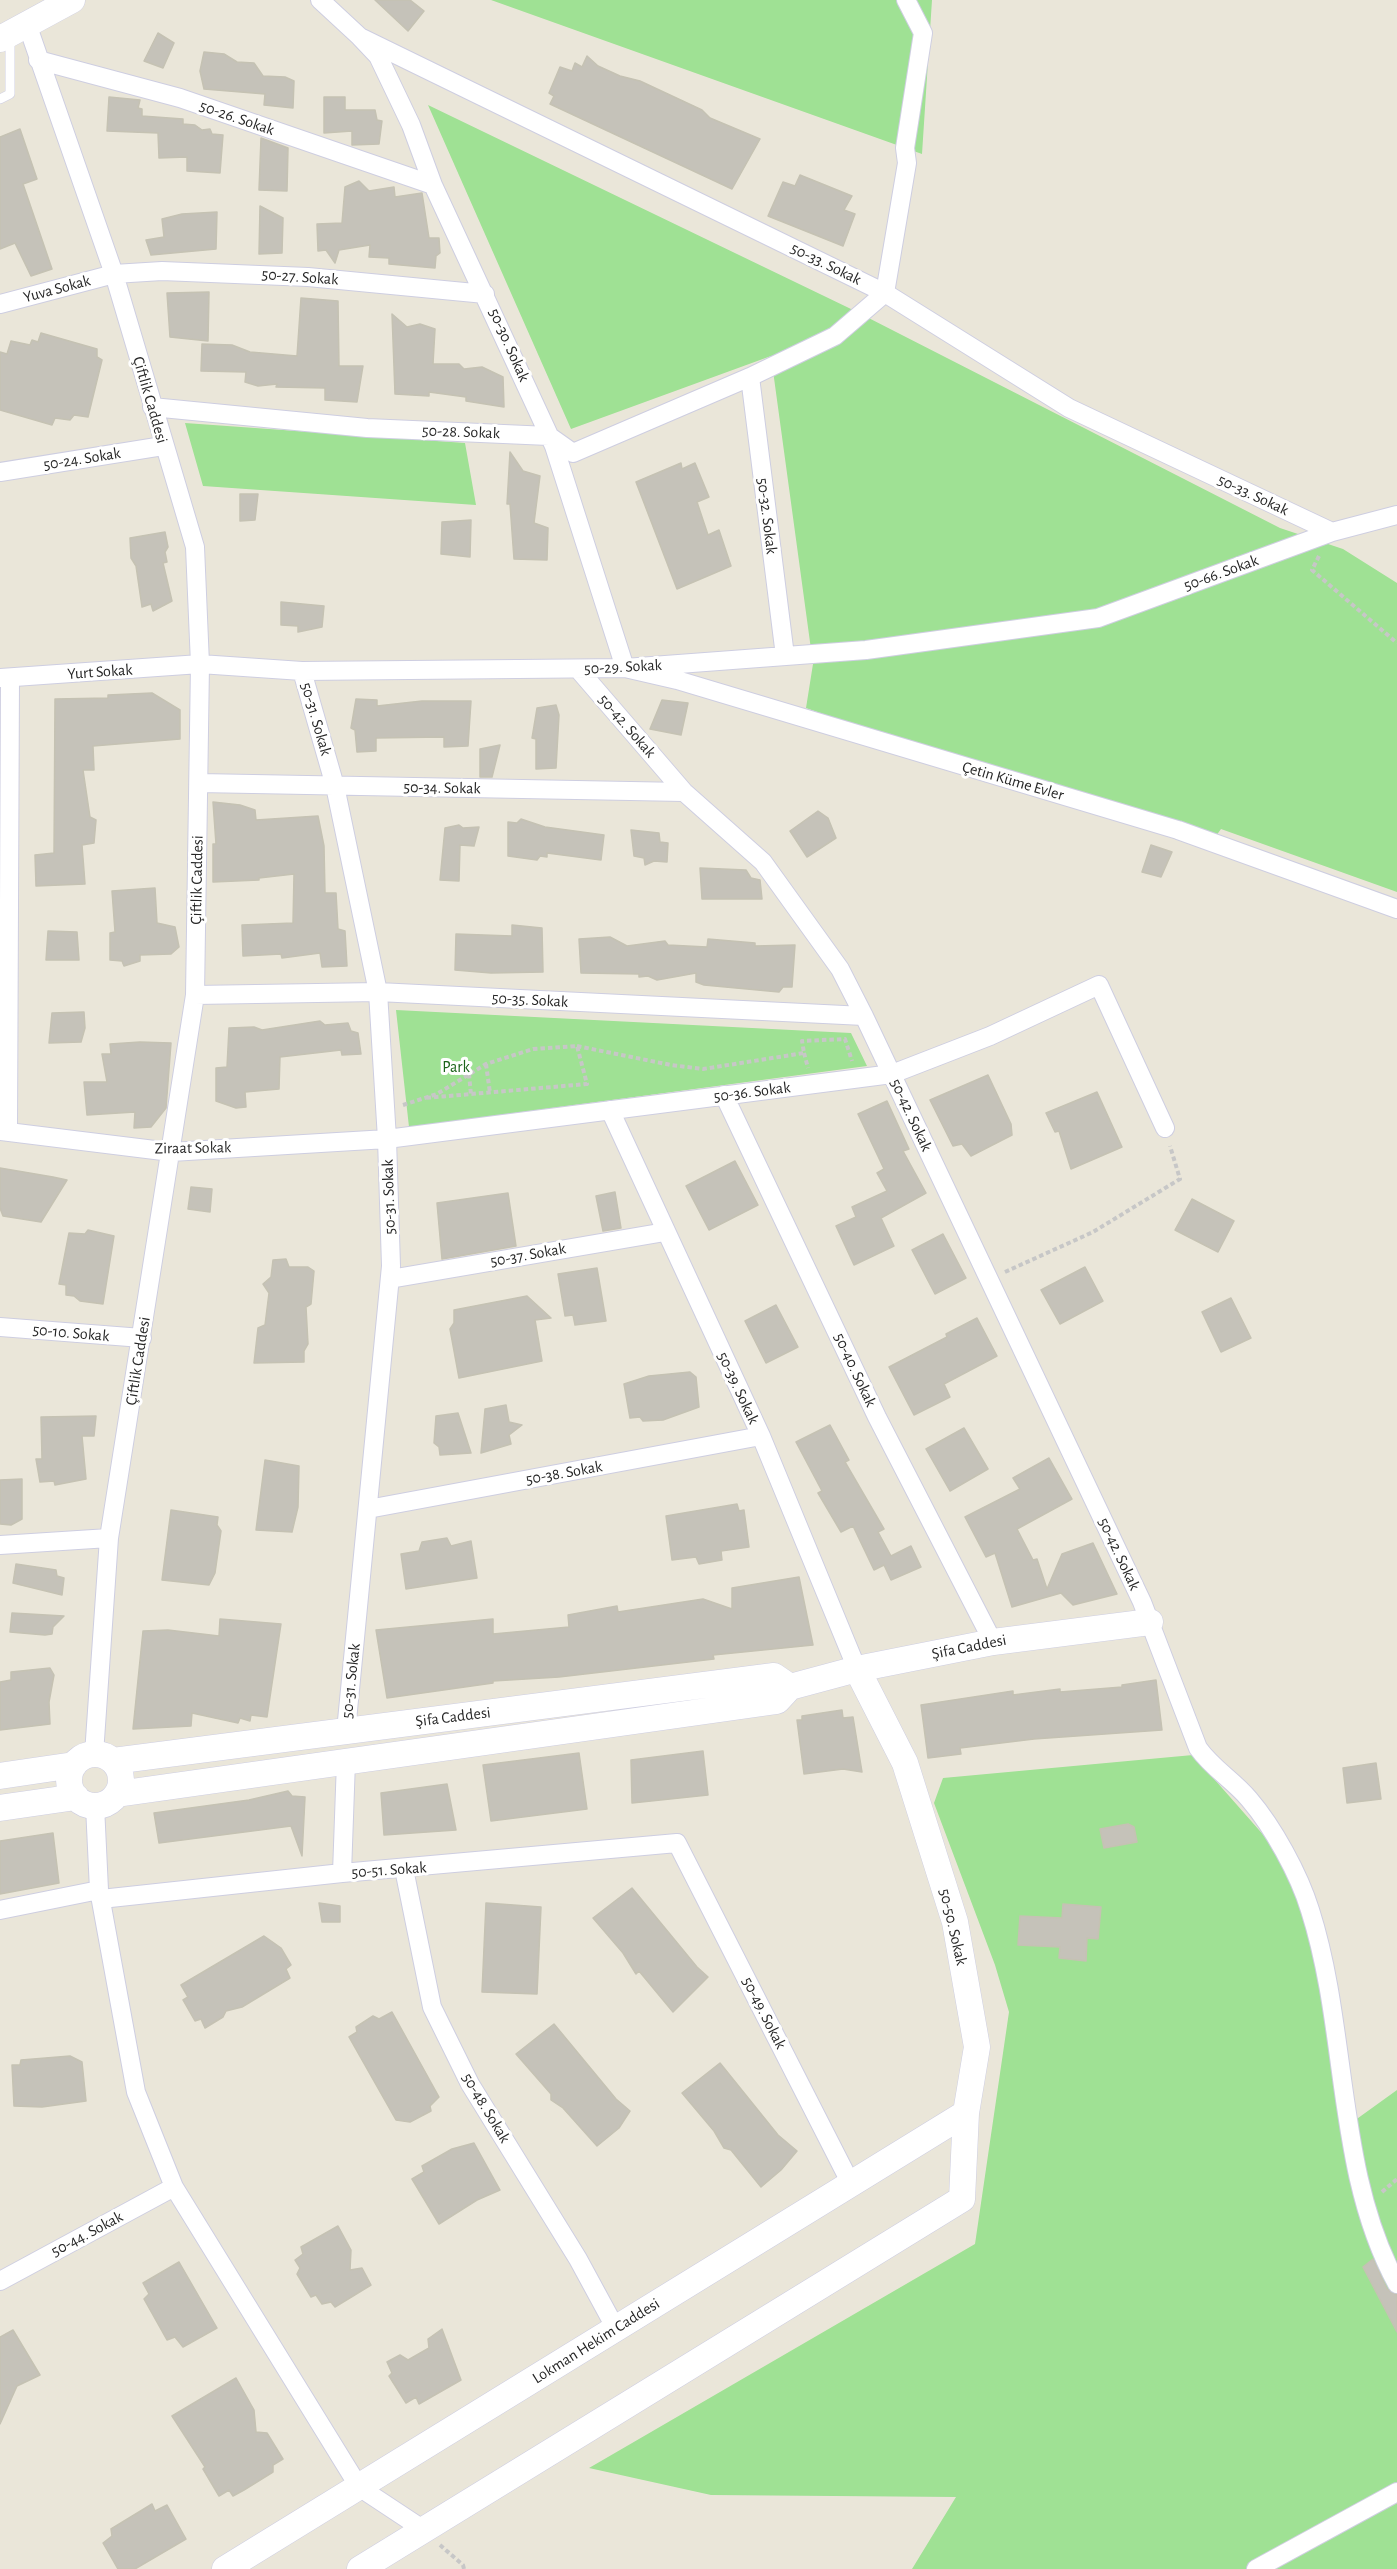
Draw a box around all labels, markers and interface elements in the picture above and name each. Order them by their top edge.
street label: 50-26. Sokak [197,96,277,140]
street label: 50-33. Sokak [788,239,864,289]
street label: 50-27. Sokak [261,265,339,289]
street label: Yuva Sokak [21,271,93,307]
street label: 50-30. Sokak [484,305,534,385]
street label: Çiftlik Caddesi [128,354,172,446]
street label: 50-28. Sokak [422,421,500,443]
street label: 50-24. Sokak [42,443,122,475]
street label: 50-33. Sokak [1214,470,1292,520]
street label: 50-32. Sokak [753,477,781,555]
street label: 50-66. Sokak [1181,551,1261,595]
street label: 50-29. Sokak [584,655,662,679]
street label: Yurt Sokak [67,660,133,684]
street label: 50-31. Sokak [296,680,336,758]
street label: 50-42. Sokak [594,690,660,762]
street label: Çetin Küme Evler [960,757,1066,805]
street label: 50-34. Sokak [403,778,481,798]
street label: Çiftlik Caddesi [187,835,207,925]
street label: 50-35. Sokak [491,988,569,1012]
park label: Park [442,1057,470,1077]
street label: 50-42. Sokak [886,1076,936,1154]
street label: 50-36. Sokak [713,1078,791,1106]
street label: Ziraat Sokak [155,1138,231,1158]
street label: 50-31. Sokak [378,1159,400,1235]
street label: 50-37. Sokak [489,1239,567,1271]
street label: Çiftlik Caddesi [122,1315,154,1407]
street label: 50-10. Sokak [32,1320,110,1346]
street label: 50-40. Sokak [830,1330,880,1410]
street label: 50-39. Sokak [713,1349,763,1427]
street label: 50-38. Sokak [524,1457,604,1489]
street label: 50-42. Sokak [1094,1515,1144,1593]
street label: Şifa Caddesi [930,1630,1008,1664]
street label: 50-31. Sokak [338,1643,364,1719]
street label: Şifa Caddesi [414,1703,492,1731]
street label: 50-51. Sokak [351,1858,427,1882]
street label: 50-50. Sokak [935,1887,971,1967]
street label: 50-49. Sokak [738,1974,790,2052]
street label: 50-48. Sokak [458,2069,514,2147]
street label: 50-44. Sokak [48,2207,126,2261]
street label: Lokman Hekim Caddesi [529,2294,663,2388]

